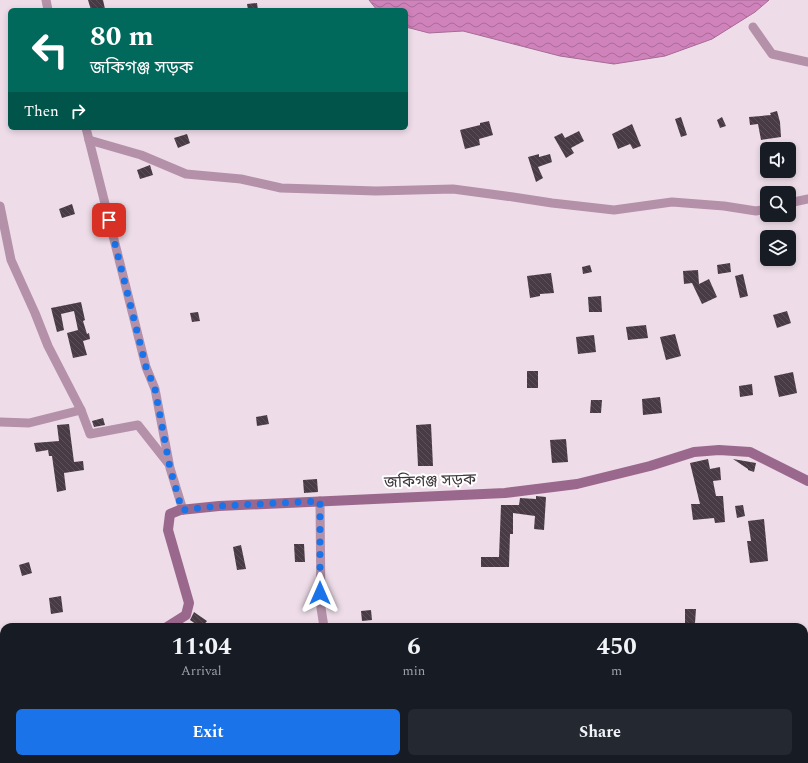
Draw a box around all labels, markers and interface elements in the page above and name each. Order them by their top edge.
text: 80 m [90,15,154,58]
icon: left [24,24,76,76]
text: জকিগঞ্জ সড়ক [90,54,193,81]
text: Then [24,100,59,123]
icon: right [67,100,89,122]
map controls [760,142,796,266]
button: sound [760,142,796,178]
button: search [760,186,796,222]
pin [92,203,126,237]
icon: arrive [98,209,120,231]
button: layers [760,230,796,266]
street label: জকিগঞ্জ সড়ক [383,467,477,495]
position arrow [299,572,341,614]
text: 11:04 [171,629,231,665]
text: 6 [407,629,421,665]
text: 450 [596,629,637,665]
text: Arrival [181,661,222,681]
text: min [403,661,425,681]
text: m [611,661,622,681]
button: Exit [16,709,400,755]
button: Share [408,709,792,755]

